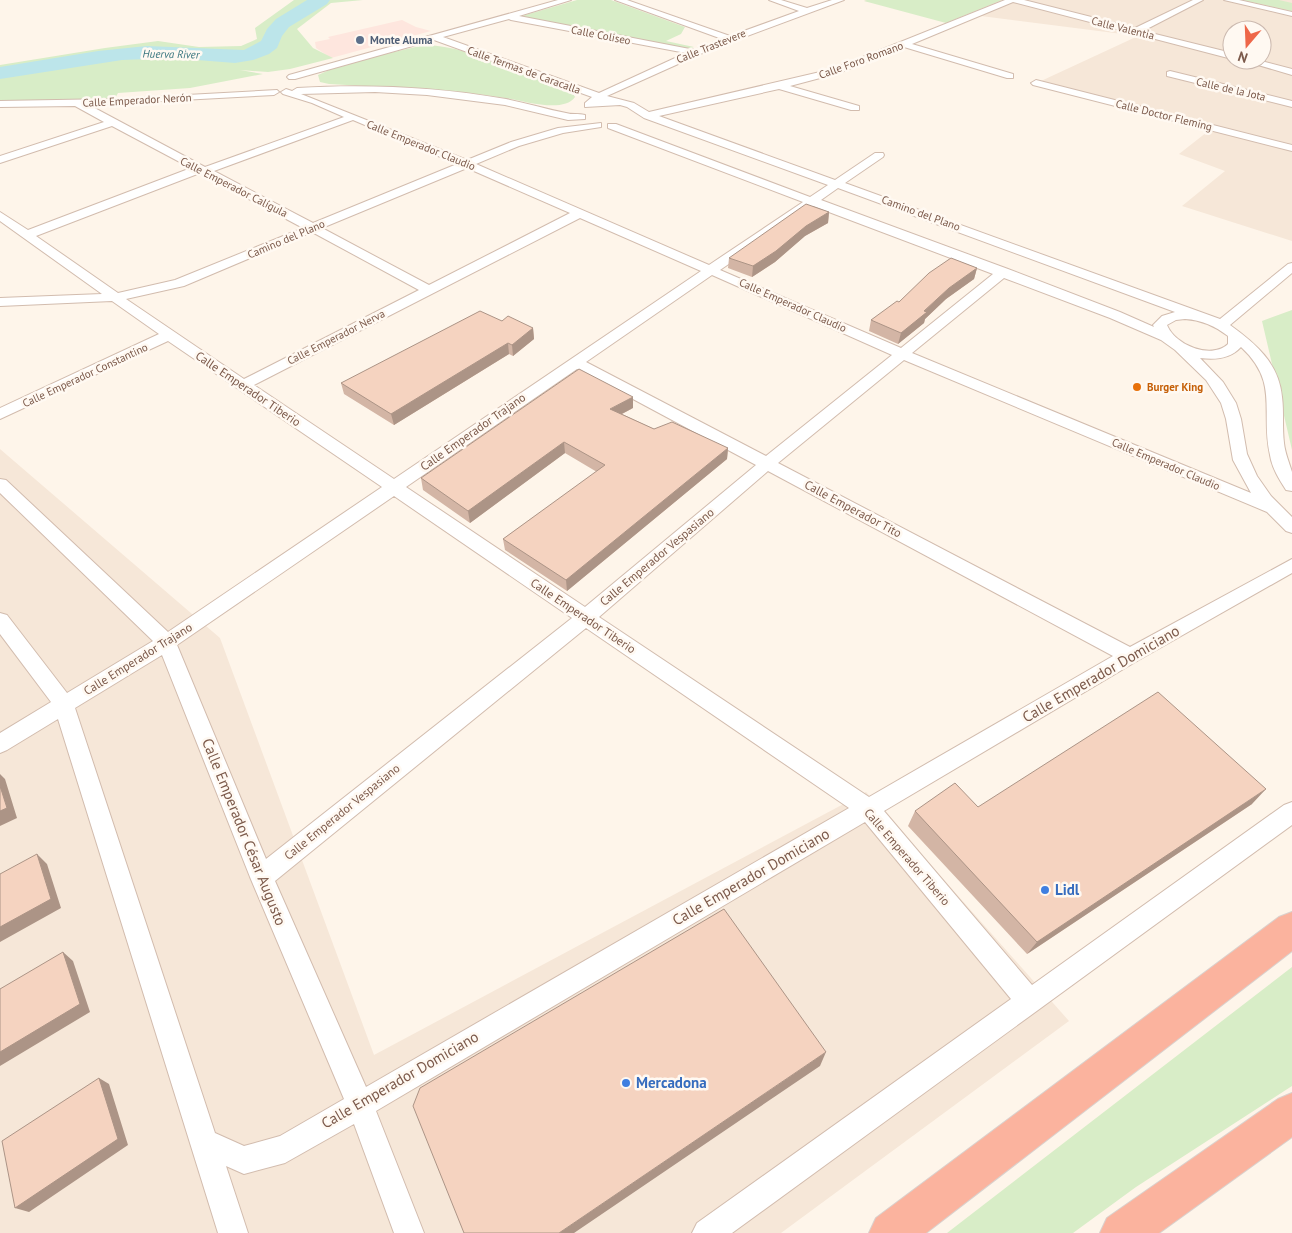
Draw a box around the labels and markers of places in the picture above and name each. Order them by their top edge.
place label: Monte Aluma [370,33,433,47]
marker: Monte Aluma [354,34,366,46]
place label: Burger King [1147,380,1203,394]
marker: Burger King [1131,381,1143,393]
place label: Lidl [1055,880,1080,899]
marker: Lidl [1039,884,1051,896]
place label: Mercadona [636,1073,707,1092]
marker: Mercadona [620,1077,632,1089]

